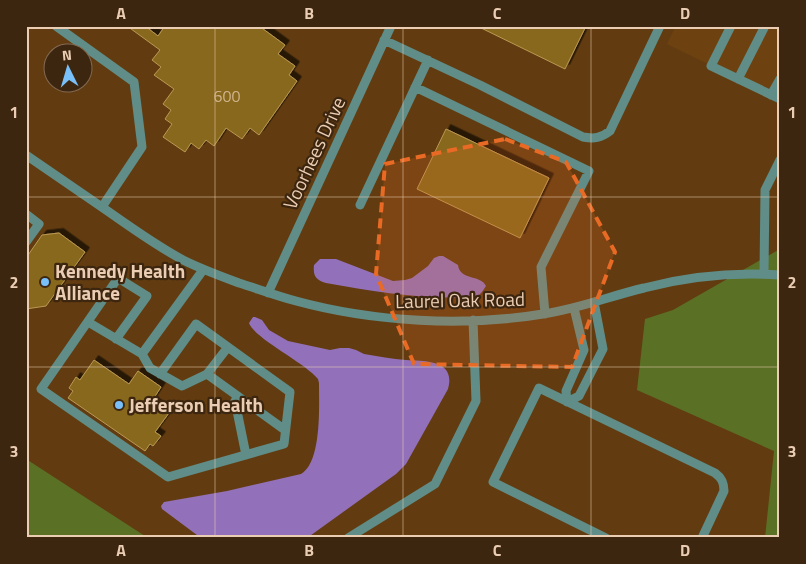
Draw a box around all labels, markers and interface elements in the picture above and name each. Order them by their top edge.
text: A [116,1,126,25]
text: B [304,1,314,25]
text: C [493,1,502,25]
text: D [680,1,690,25]
north arrow [42,42,92,92]
text: N [61,44,73,65]
house number: 600 [214,84,240,108]
street label: Voorhees Drive [275,92,352,214]
text: 1 [10,100,18,124]
text: 1 [788,100,796,124]
place label: Kennedy Health Alliance [55,256,185,307]
text: 2 [10,270,18,294]
text: 2 [788,270,796,294]
marker: Kennedy Health Alliance [39,276,51,288]
street label: Laurel Oak Road [395,284,525,315]
place label: Jefferson Health [129,390,263,419]
marker: Jefferson Health [113,399,125,411]
text: 3 [10,439,18,463]
text: 3 [788,439,796,463]
text: A [116,538,126,562]
text: B [304,538,314,562]
text: C [493,538,502,562]
text: D [680,538,690,562]

